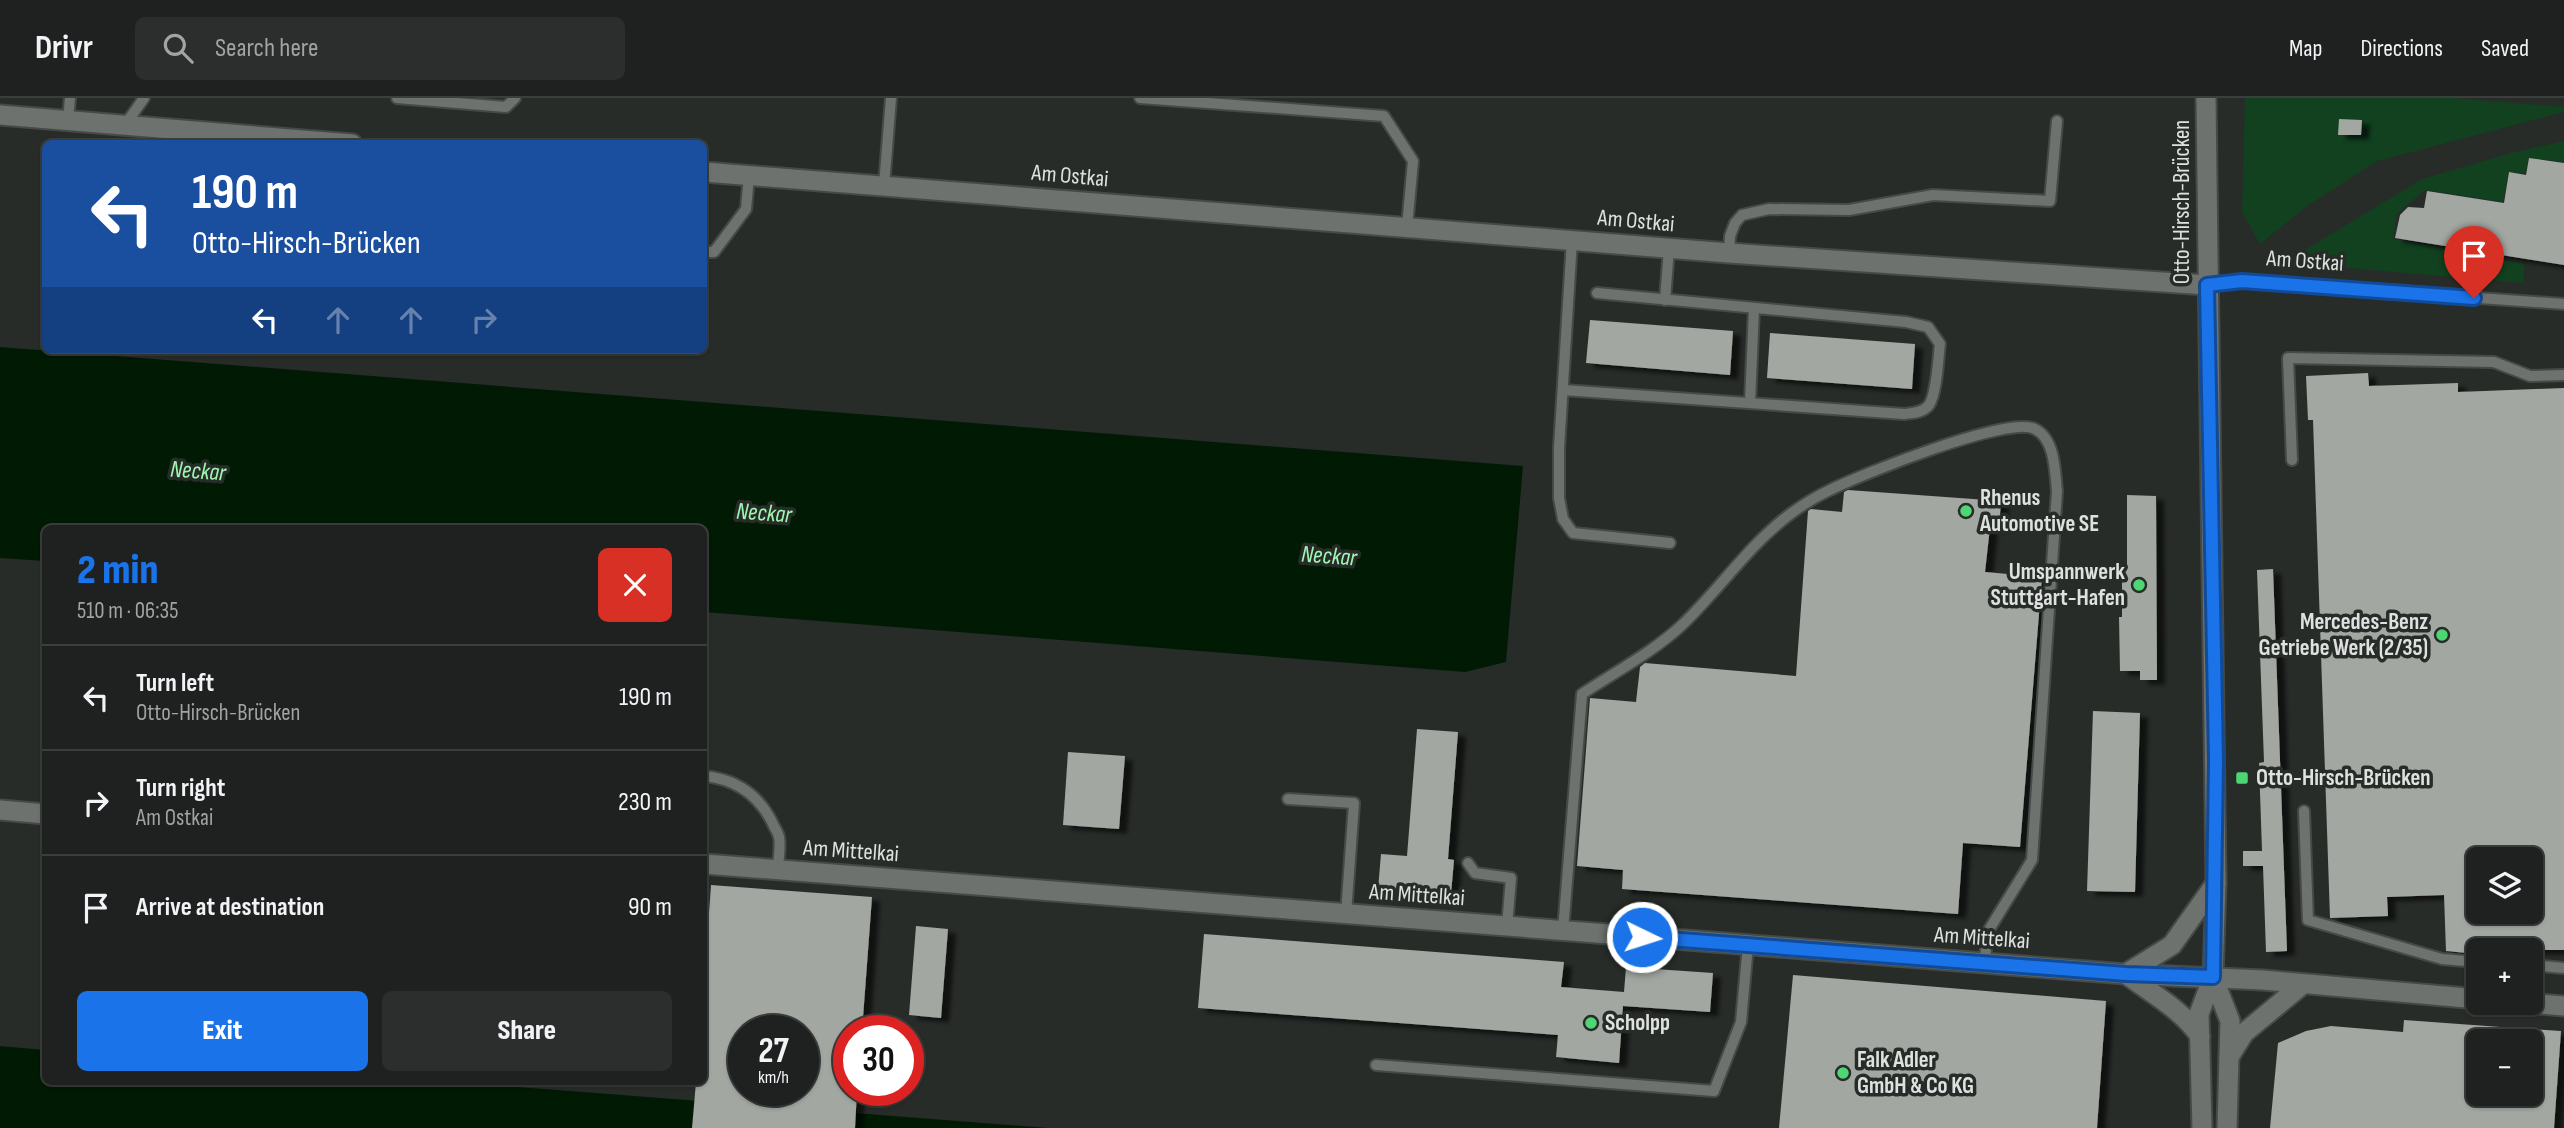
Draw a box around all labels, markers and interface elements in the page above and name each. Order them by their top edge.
search box [135,17,625,80]
text: Drivr [35,28,93,68]
icon: search [159,29,197,67]
text: Search here [215,33,318,64]
text: Map [2289,34,2322,63]
text: Directions [2360,34,2443,63]
text: Saved [2481,34,2529,63]
street label: Otto-Hirsch-Brücken [2168,120,2196,284]
street label: Am Ostkai [1029,159,1110,193]
text: 190 m [192,164,298,223]
icon: left [77,168,168,259]
street label: Am Ostkai [1595,204,1676,238]
text: Otto-Hirsch-Brücken [192,224,421,263]
pin [2444,226,2504,298]
icon: arrive [2455,237,2493,275]
street label: Am Ostkai [2265,244,2344,278]
icon: left [246,301,284,339]
icon: ahead [319,301,357,339]
icon: ahead [392,301,430,339]
icon: right [465,301,503,339]
water label: Neckar [169,455,228,487]
place label: Rhenus Automotive SE [1979,484,2099,538]
water label: Neckar [735,497,794,529]
marker: Rhenus Automotive SE [1958,503,1974,519]
water label: Neckar [1300,540,1359,572]
text: 2 min [77,545,158,596]
button: close [598,548,672,622]
place label: Umspannwerk Stuttgart-Hafen [1991,558,2125,612]
marker: Umspannwerk Stuttgart-Hafen [2131,577,2147,593]
text: 510 m · 06:35 [77,597,178,625]
place label: Mercedes-Benz Getriebe Werk (2/35) [2259,608,2428,662]
marker: Mercedes-Benz Getriebe Werk (2/35) [2434,627,2450,643]
text: Turn left [136,668,214,699]
icon: left [77,679,115,717]
text: 190 m [619,682,672,713]
text: Otto-Hirsch-Brücken [136,699,300,727]
place label: Otto-Hirsch-Brücken [2256,764,2431,792]
marker: Otto-Hirsch-Brücken [2234,770,2250,786]
text: Turn right [136,773,225,804]
icon: right [77,784,115,822]
text: 230 m [618,787,672,818]
text: Am Ostkai [136,804,213,832]
street label: Am Mittelkai [801,834,900,868]
map controls [2466,847,2543,1106]
button: layers [2466,847,2543,924]
street label: Am Mittelkai [1367,878,1466,912]
icon: arrive [77,889,115,927]
text: Arrive at destination [136,892,324,923]
text: 90 m [628,892,672,923]
position arrow [1605,900,1679,974]
street label: Am Mittelkai [1932,921,2031,955]
button: + [2466,938,2543,1015]
button: Exit [77,991,368,1071]
button: Share [382,991,672,1071]
place label: Scholpp [1605,1009,1670,1037]
speed limit sign: 30 [833,1015,924,1106]
marker: Scholpp [1583,1015,1599,1031]
button: − [2466,1029,2543,1106]
text: 27 [758,1030,789,1073]
place label: Falk Adler GmbH & Co KG [1857,1046,1974,1100]
marker: Falk Adler GmbH & Co KG [1835,1065,1851,1081]
text: km/h [758,1067,789,1088]

